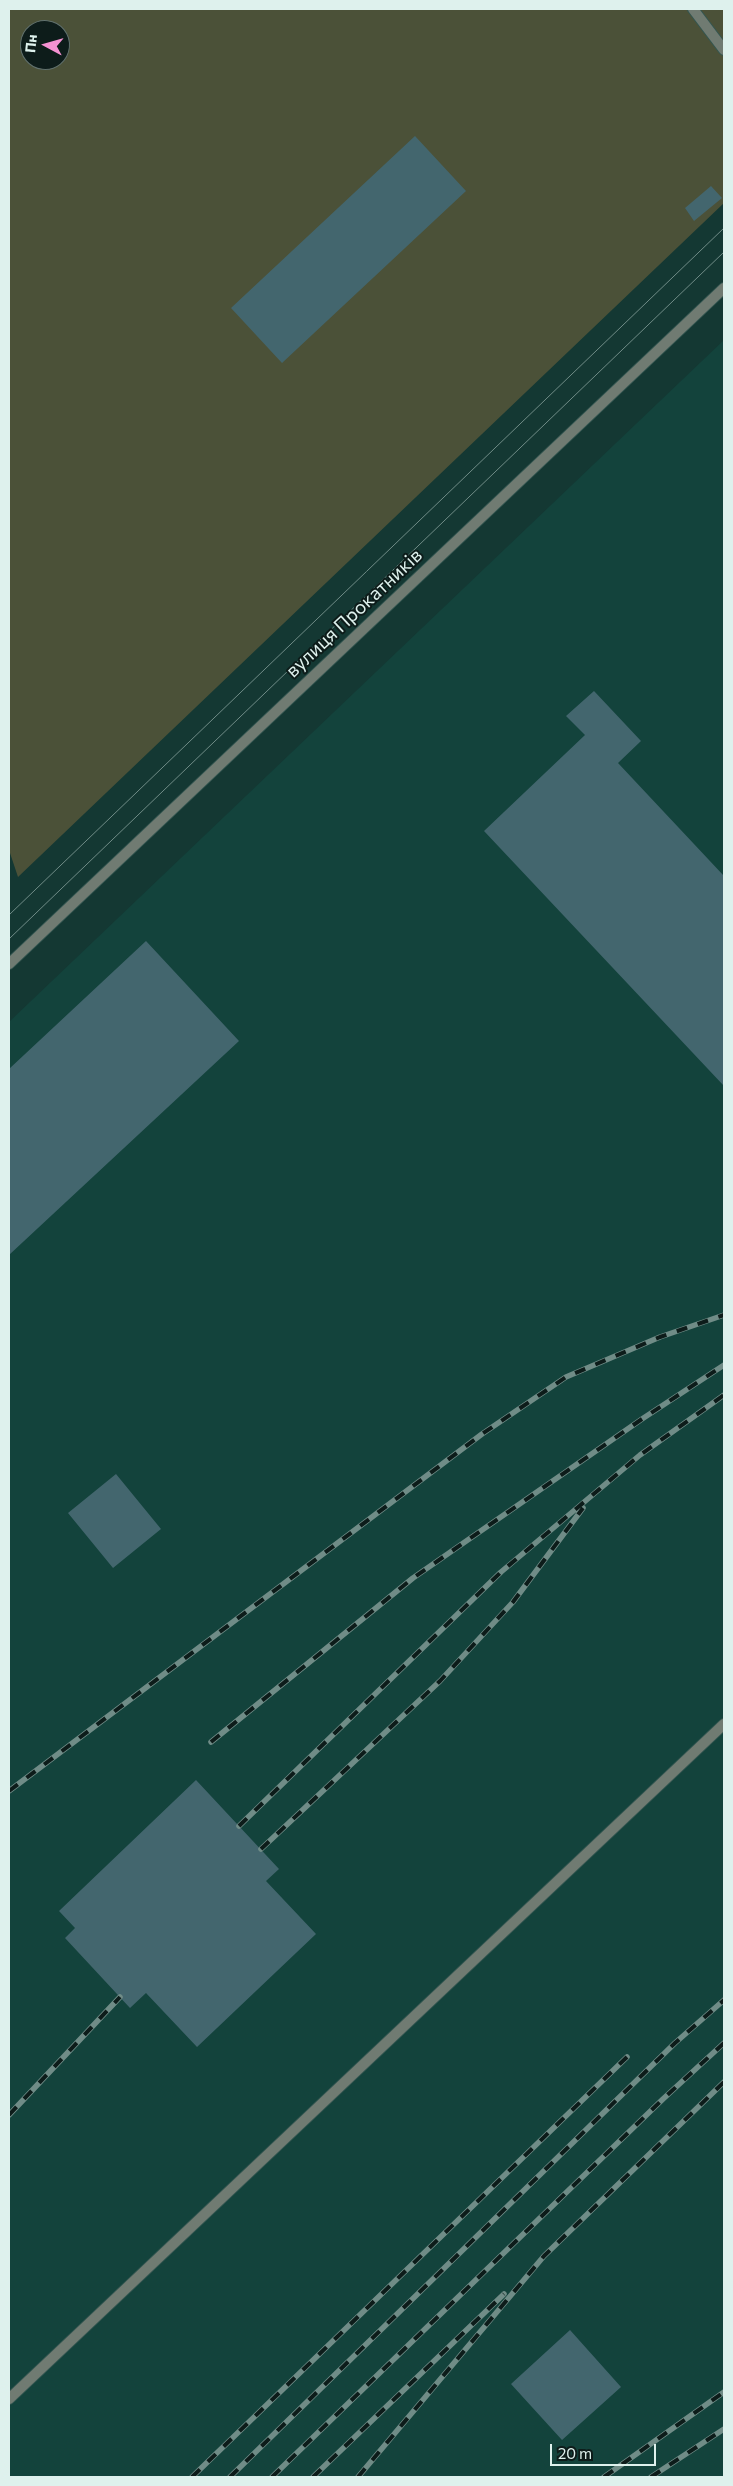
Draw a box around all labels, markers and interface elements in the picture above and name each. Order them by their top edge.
north arrow [20,20,70,70]
text: Пн [21,33,40,54]
street label: вулиця Прокатників [281,544,427,682]
scale bar [553,2434,659,2466]
text: 20 m [558,2444,592,2462]

